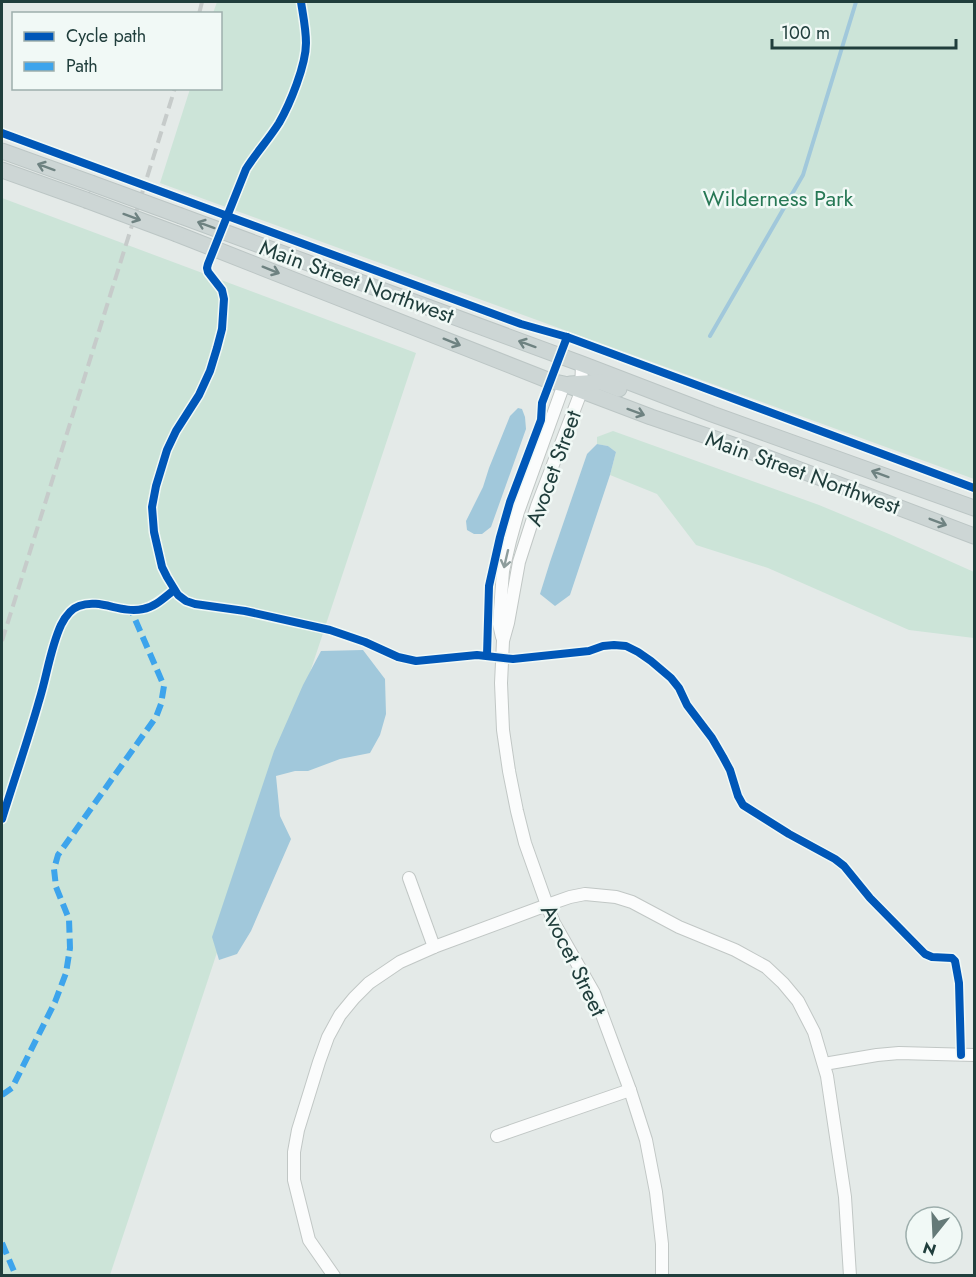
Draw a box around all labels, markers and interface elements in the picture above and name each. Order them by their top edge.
legend [12,12,222,90]
scale bar [772,12,956,50]
text: 100 m [781,20,830,46]
text: Cycle path [66,23,146,49]
text: Path [66,53,98,79]
one-way arrow [38,161,56,172]
park label: Wilderness Park [703,182,854,214]
one-way arrow [122,212,141,223]
one-way arrow [197,219,216,230]
street label: Main Street Northwest [255,231,459,331]
one-way arrow [261,266,280,277]
one-way arrow [442,337,461,348]
one-way arrow [518,337,537,348]
street label: Avocet Street [517,405,589,530]
one-way arrow [626,407,645,418]
street label: Main Street Northwest [701,422,905,522]
one-way arrow [871,468,890,479]
one-way arrow [928,517,947,528]
one-way arrow [499,549,511,568]
street label: Avocet Street [533,899,615,1022]
north arrow [904,1205,964,1265]
text: N [920,1236,939,1262]

